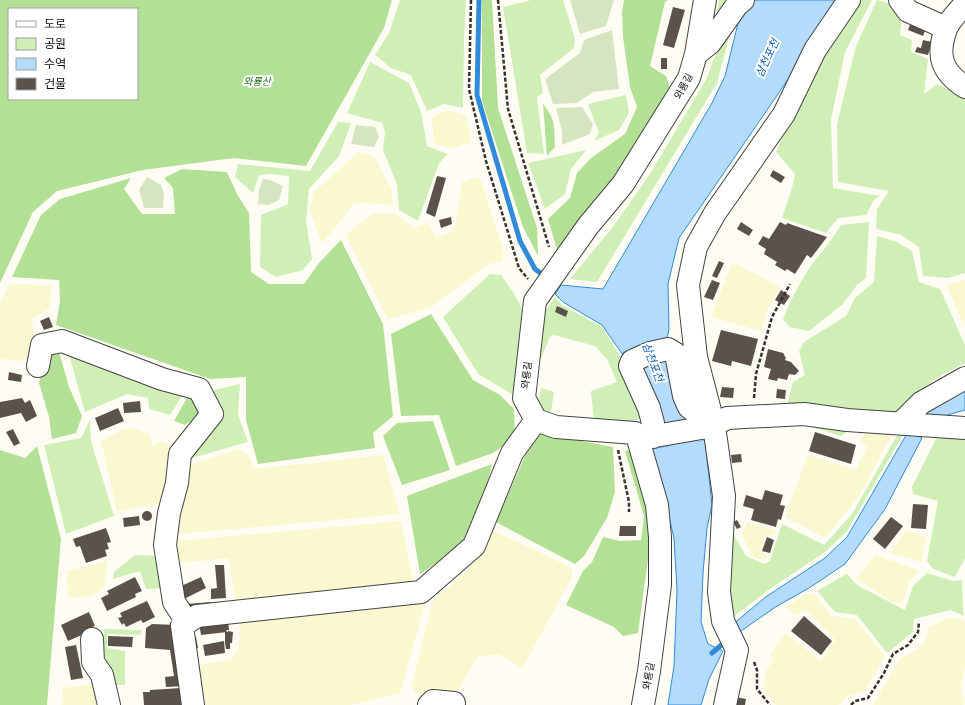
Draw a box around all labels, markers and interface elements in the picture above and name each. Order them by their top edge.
legend [8,8,138,100]
text: 도로 [44,15,66,32]
text: 공원 [44,35,66,52]
water label: 삼천포천 [751,35,783,79]
text: 수역 [44,55,66,72]
street label: 와룡길 [670,71,696,101]
park label: 와룡산 [243,74,273,88]
text: 건물 [44,75,66,92]
water label: 삼천포천 [639,340,668,385]
street label: 와룡길 [517,360,535,390]
street label: 와룡길 [639,661,657,691]

